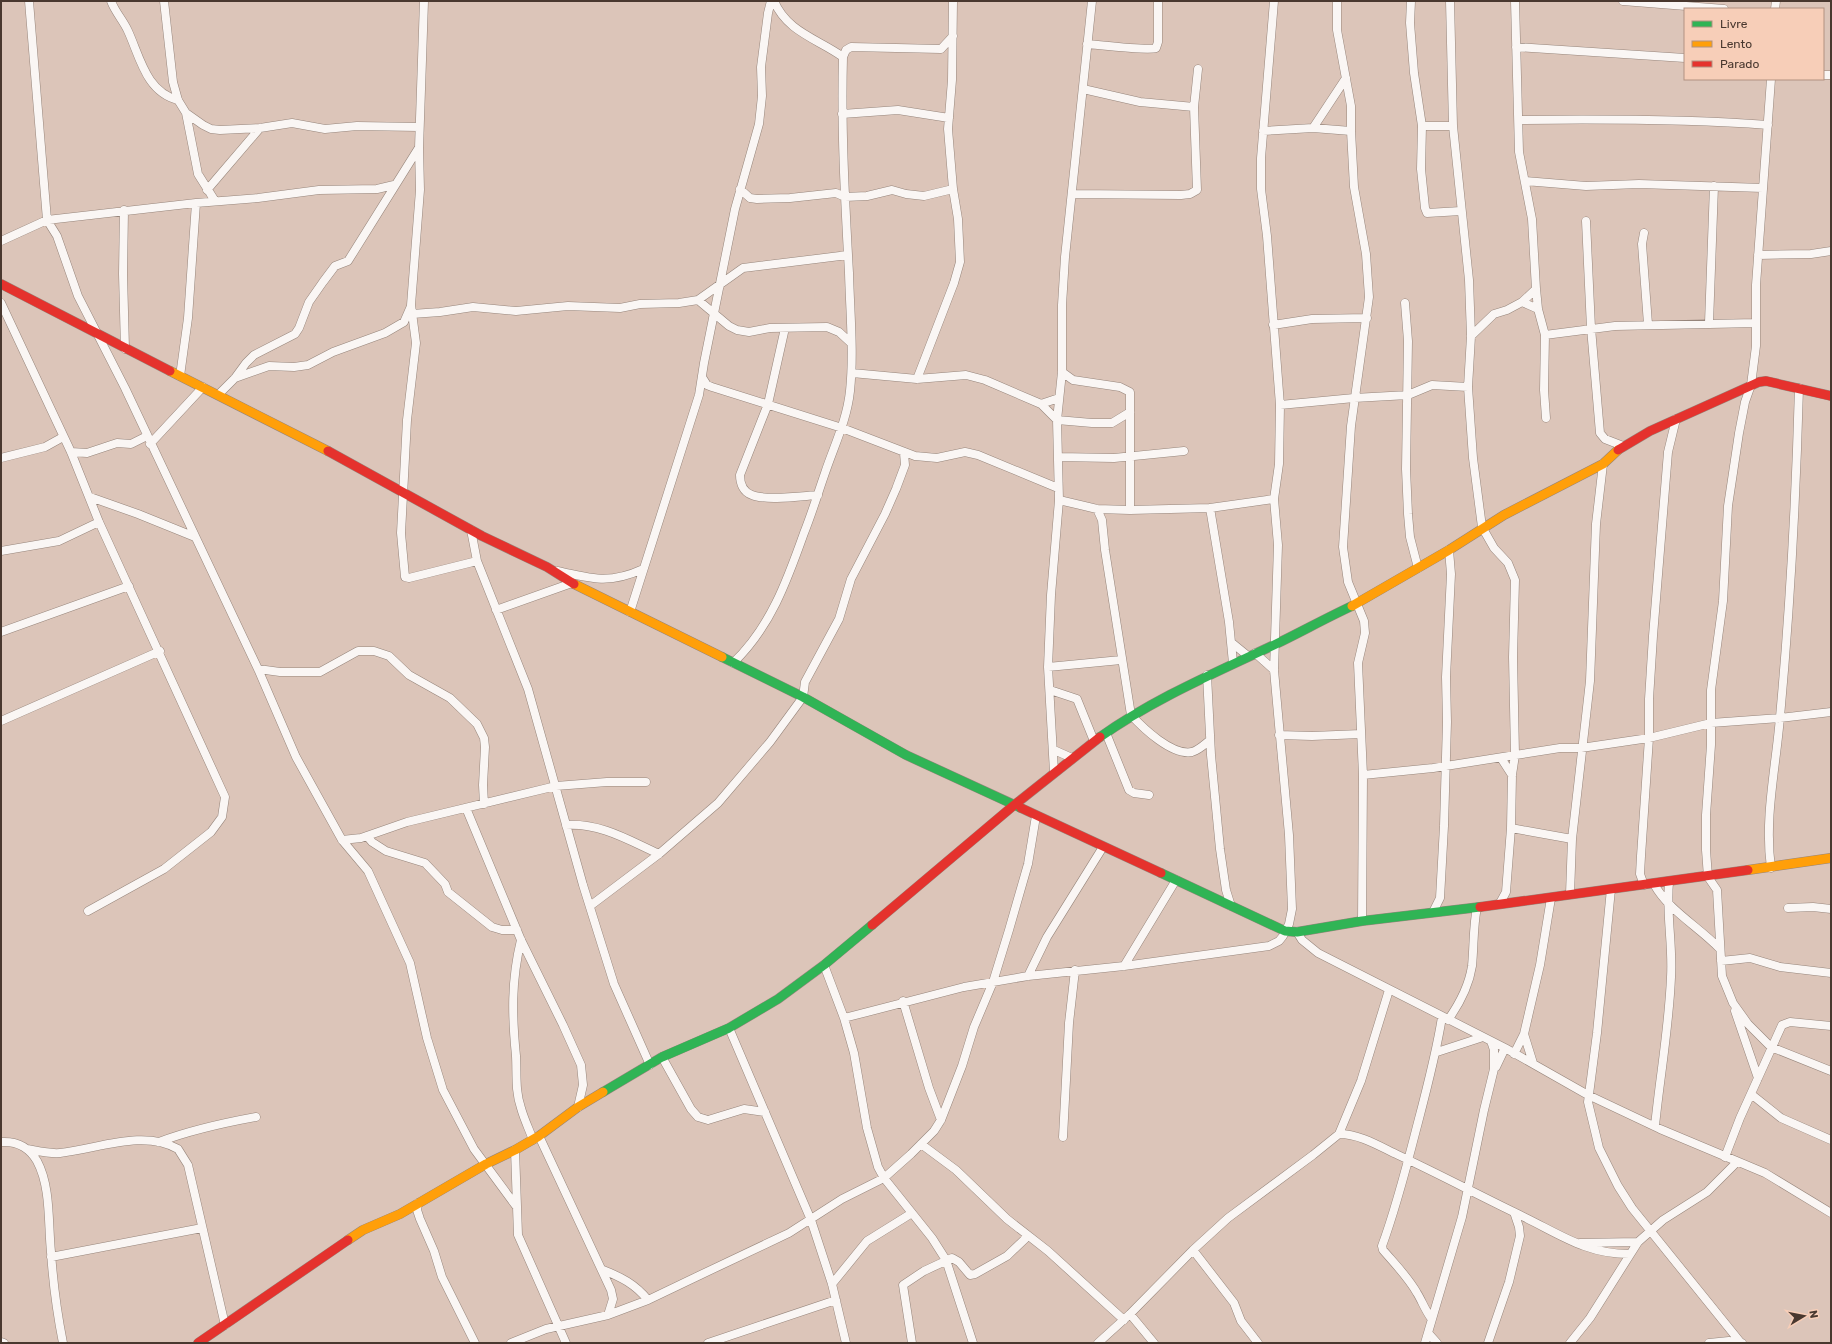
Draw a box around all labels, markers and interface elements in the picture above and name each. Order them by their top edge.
legend [1684,8,1824,80]
text: Livre [1720,17,1748,31]
text: Lento [1720,37,1752,51]
text: Parado [1720,57,1759,71]
north arrow [1784,1296,1824,1336]
text: N [1806,1309,1820,1319]

